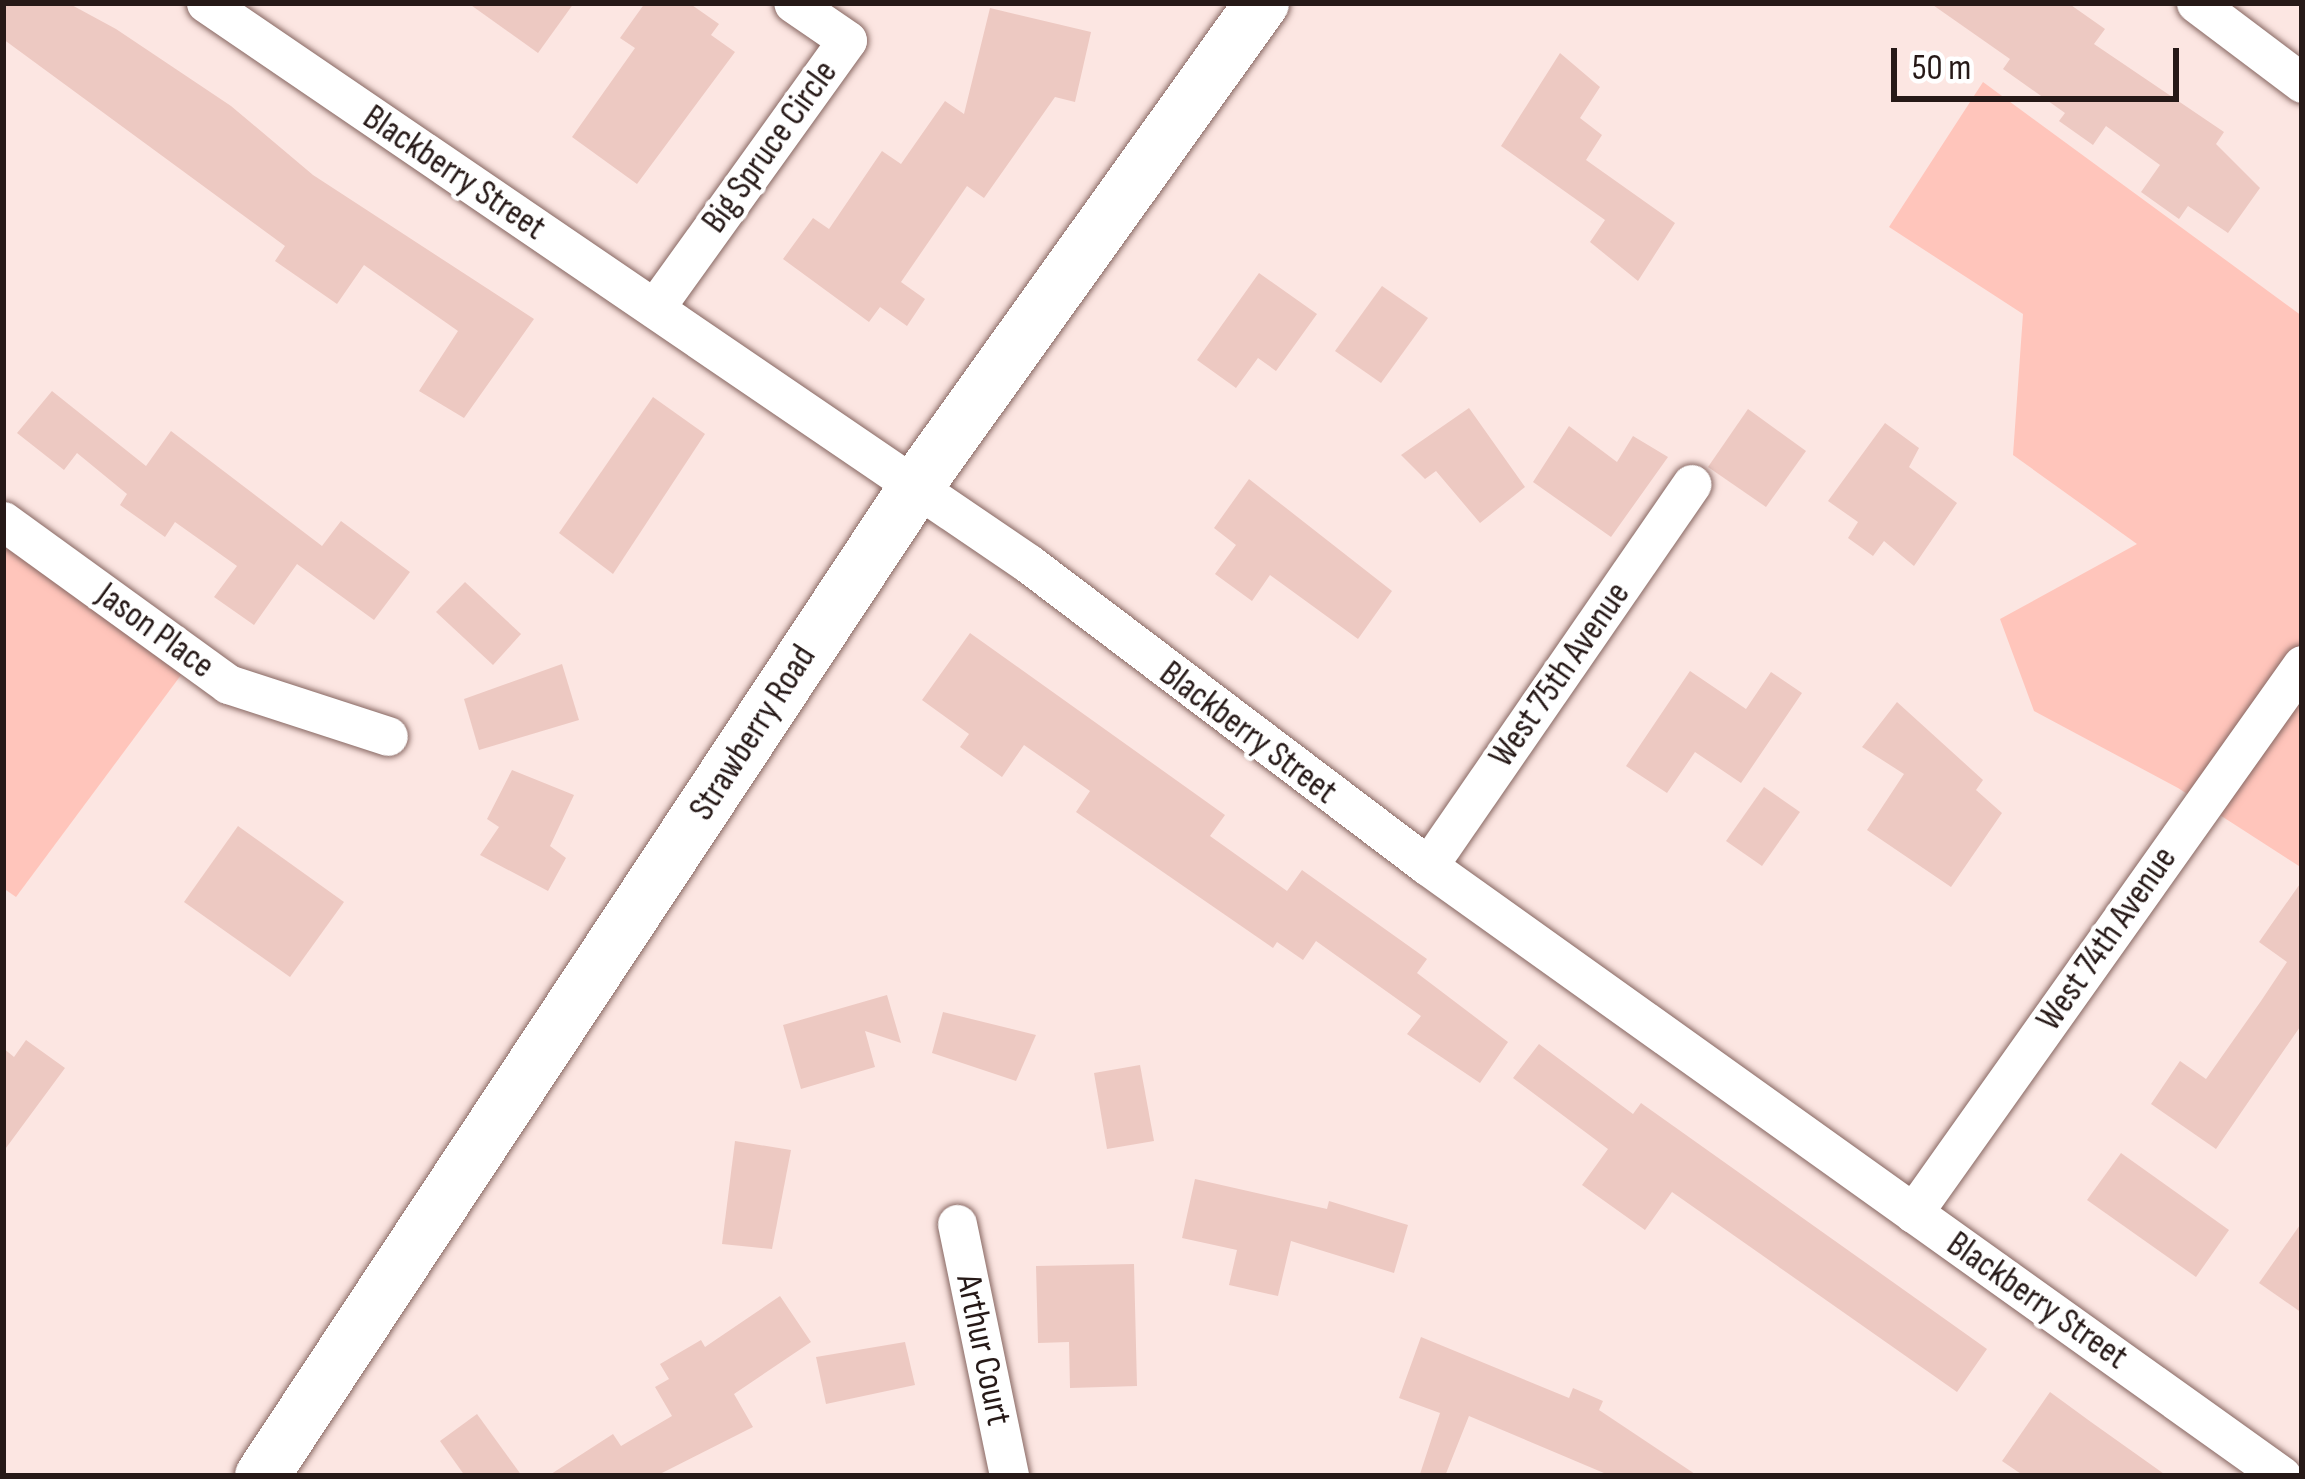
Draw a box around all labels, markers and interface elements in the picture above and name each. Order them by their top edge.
scale bar [1897,24,2185,98]
text: 50 m [1912,47,1971,90]
street label: Big Spruce Circle [693,52,847,242]
street label: Blackberry Street [355,96,553,250]
street label: Jason Place [88,574,222,688]
street label: West 75th Avenue [1480,574,1640,776]
street label: Strawberry Road [680,637,826,829]
street label: Blackberry Street [1151,652,1345,814]
street label: West 74th Avenue [2028,839,2186,1039]
street label: Blackberry Street [1938,1223,2136,1379]
street label: Arthur Court [946,1271,1020,1429]

